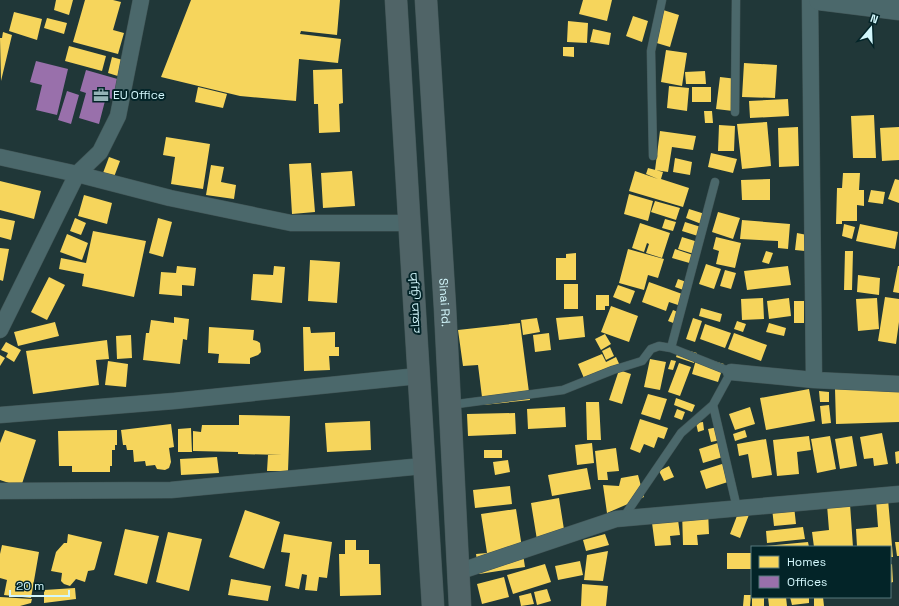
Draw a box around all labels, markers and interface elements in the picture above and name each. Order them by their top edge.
north arrow [851,8,891,48]
text: N [868,11,880,26]
office icon: EU Office [92,86,110,104]
place label: EU Office [113,87,165,103]
street label: طريق صنعاء [404,272,424,334]
street label: Sinai Rd. [435,277,454,327]
legend [751,546,891,598]
text: Homes [787,554,826,570]
scale bar [10,572,69,598]
text: Offices [787,574,827,590]
text: 20 m [16,578,44,594]

